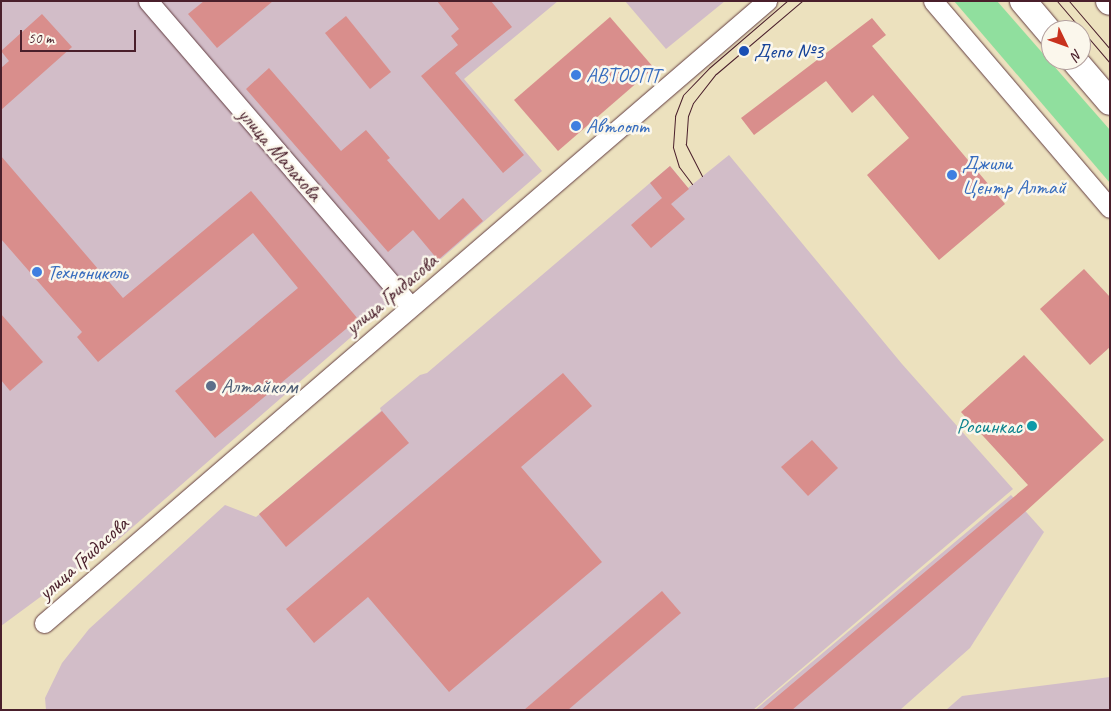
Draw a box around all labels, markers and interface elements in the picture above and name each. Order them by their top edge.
scale bar [22,20,139,52]
north arrow [1041,20,1091,70]
text: 50 m [28,29,54,48]
place label: Депо №3 [754,38,823,64]
marker: Депо №3 [738,45,750,57]
text: N [1068,46,1086,64]
place label: АВТООПТ [586,62,660,88]
marker: АВТООПТ [570,69,582,81]
street label: улица Малахова [232,102,328,206]
place label: Автоопт [586,113,648,139]
marker: Автоопт [570,120,582,132]
place label: Джили Центр Алтай [962,150,1066,200]
marker: Джили Центр Алтай [946,169,958,181]
street label: улица Гридасова [340,248,442,340]
place label: Технониколь [47,259,128,285]
marker: Технониколь [31,266,43,278]
place label: Алтайком [221,373,297,399]
marker: Алтайком [205,380,217,392]
place label: Росинкас [957,413,1022,439]
marker: Росинкас [1026,420,1038,432]
street label: улица Гридасова [33,511,133,605]

